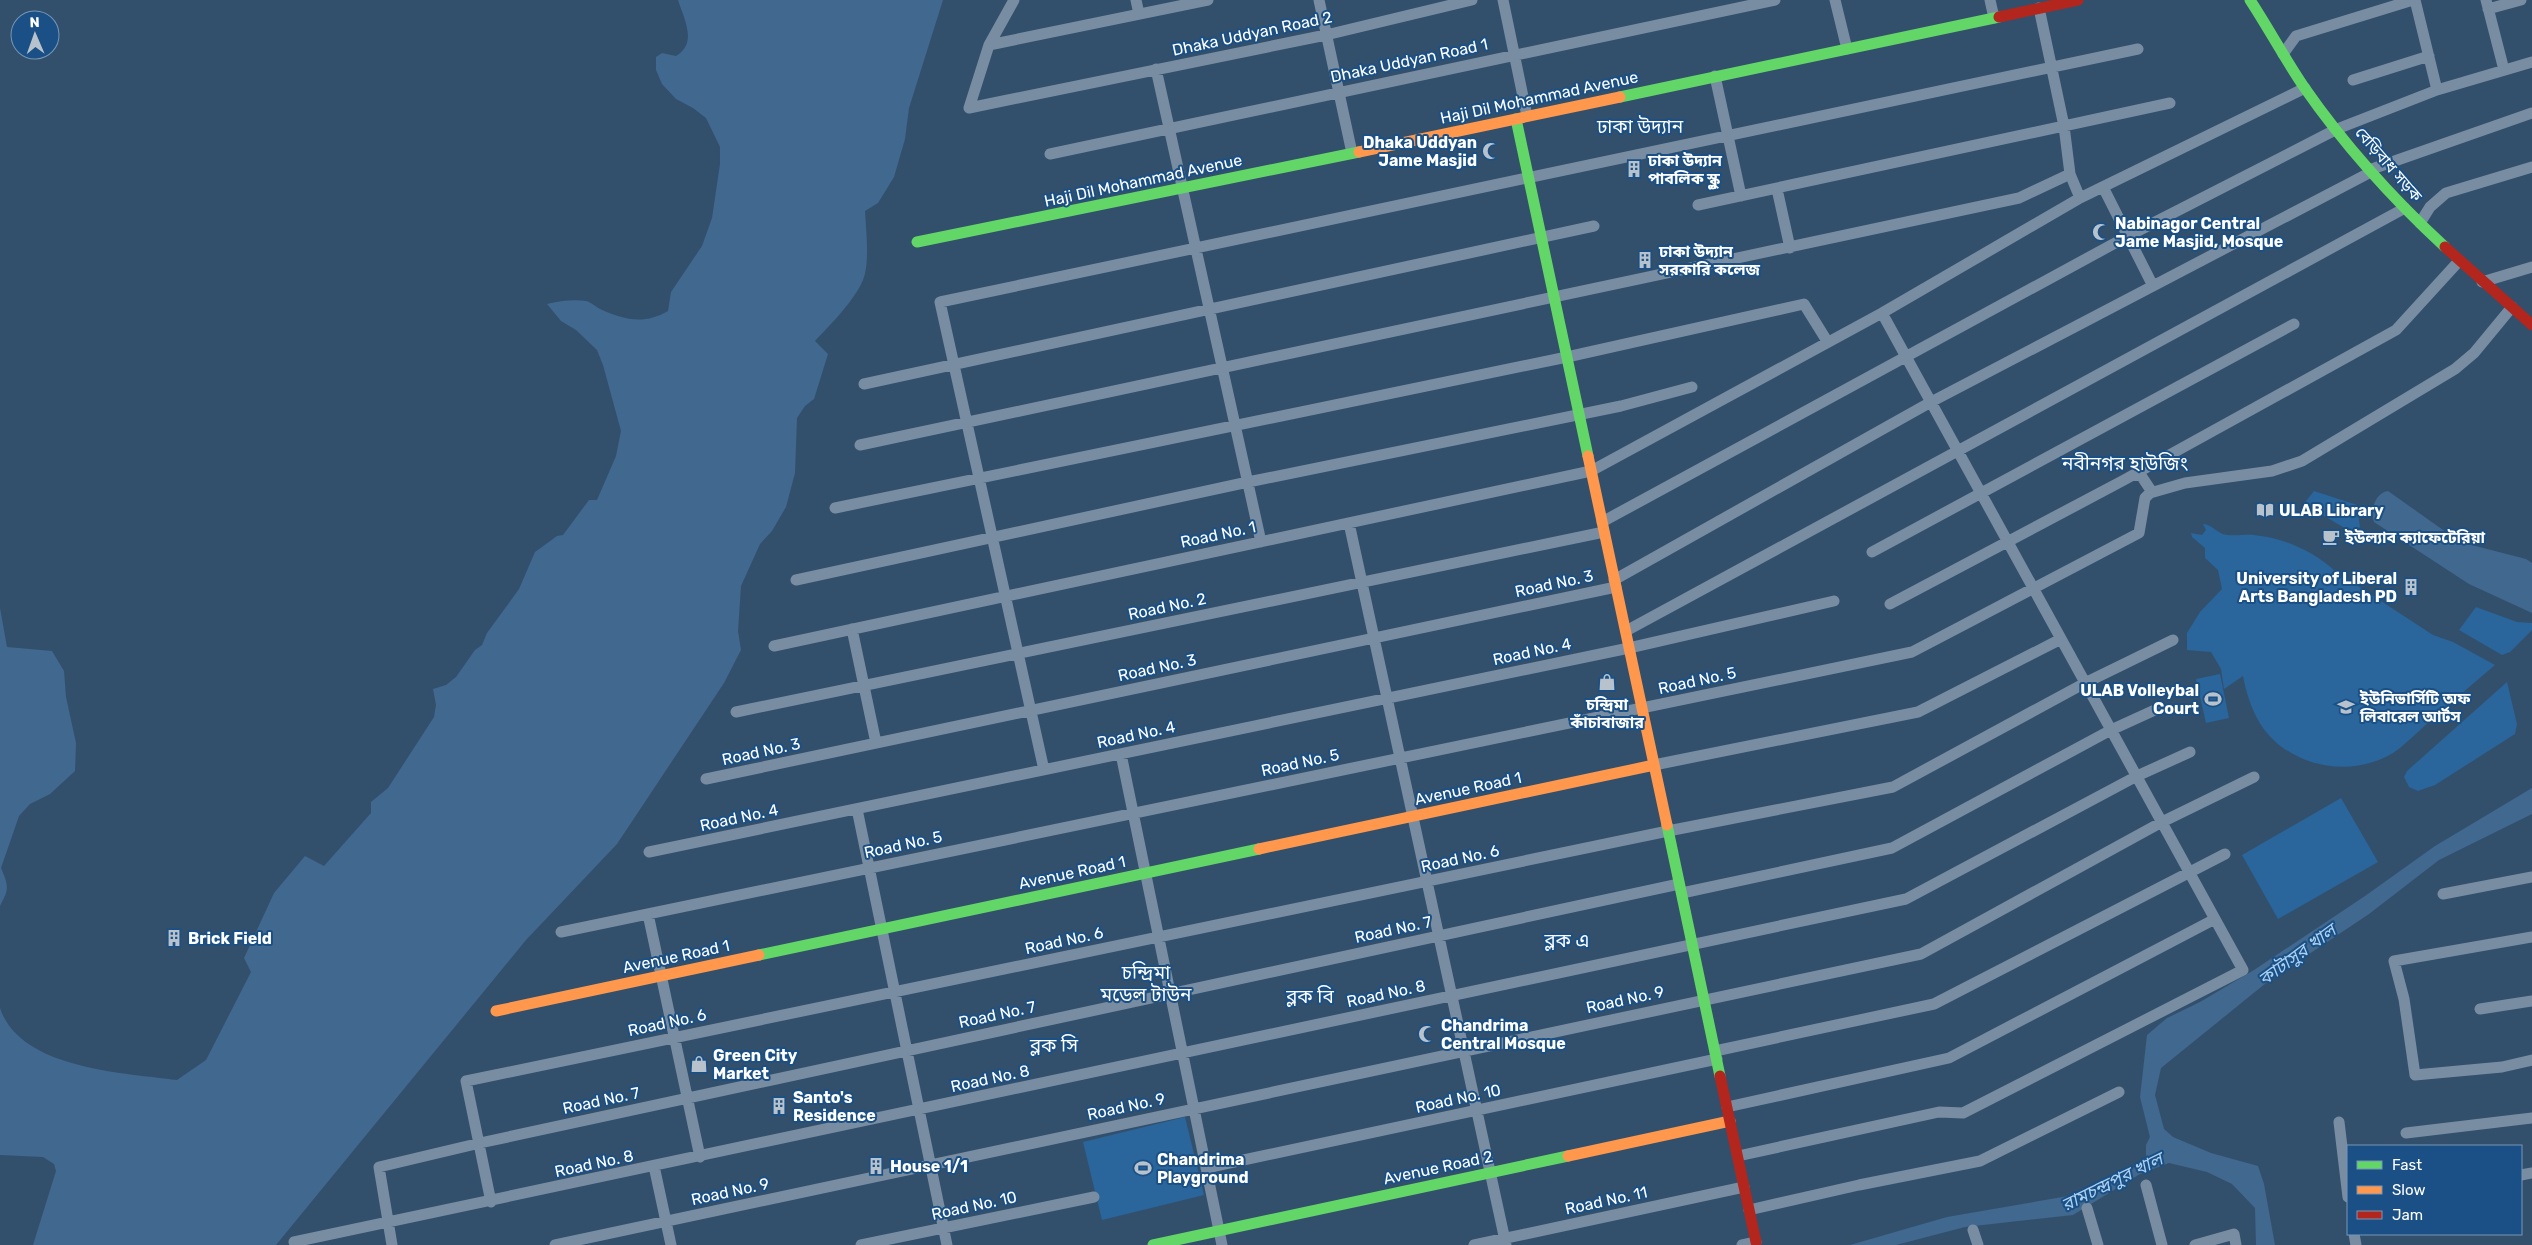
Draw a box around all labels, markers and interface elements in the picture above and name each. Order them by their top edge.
street label: Dhaka Uddyan Road 2 [1170,7,1334,60]
north arrow [10,10,60,60]
text: N [29,14,40,31]
street label: Dhaka Uddyan Road 1 [1329,35,1490,86]
street label: Haji Dil Mohammad Avenue [1438,67,1640,128]
district label: ঢাকা উদ্যান [1596,115,1684,138]
street label: বেড়িবাধ সড়ক [2351,123,2427,206]
place label: Dhaka Uddyan Jame Masjid [1363,133,1477,170]
mosque icon: Dhaka Uddyan Jame Masjid [1481,141,1501,161]
street label: Haji Dil Mohammad Avenue [1042,150,1244,211]
place label: ঢাকা উদ্যান পাবলিক স্কুল [1647,151,1723,190]
building icon: ঢাকা উদ্যান পাবলিক স্কুল [1624,159,1644,179]
place label: Nabinagor Central Jame Masjid, Mosque [2115,214,2283,251]
mosque icon: Nabinagor Central Jame Masjid, Mosque [2091,222,2111,242]
place label: ঢাকা উদ্যান সরকারি কলেজ [1658,242,1761,279]
building icon: ঢাকা উদ্যান সরকারি কলেজ [1635,250,1655,270]
district label: নবীনগর হাউজিং [2061,452,2189,475]
library icon: ULAB Library [2255,500,2275,520]
place label: ULAB Library [2279,501,2384,520]
street label: Road No. 1 [1179,517,1258,552]
cafe icon: ইউল্যাব ক্যাফেটেরিয়া [2321,527,2341,547]
place label: ইউল্যাব ক্যাফেটেরিয়া [2344,528,2486,547]
street label: Road No. 3 [1513,566,1595,601]
place label: University of Liberal Arts Bangladesh PD [2236,569,2397,606]
building icon: University of Liberal Arts Bangladesh PD [2401,577,2421,597]
street label: Road No. 2 [1126,589,1208,624]
street label: Road No. 4 [1491,634,1573,669]
street label: Road No. 3 [1116,650,1198,685]
street label: Road No. 5 [1656,663,1738,698]
shop icon: চন্দ্রিমা কাঁচাবাজার [1597,672,1617,692]
place label: ULAB Volleybal Court [2080,681,2200,718]
sports icon: ULAB Volleybal Court [2203,689,2223,709]
place label: ইউনিভার্সিটি অফ লিবারেল আর্টস [2359,689,2471,726]
place label: চন্দ্রিমা কাঁচাবাজার [1569,695,1644,732]
school or university icon: ইউনিভার্সিটি অফ লিবারেল আর্টস [2336,697,2356,717]
street label: Road No. 4 [1095,717,1177,752]
street label: Road No. 3 [720,734,802,769]
street label: Road No. 5 [1259,745,1341,780]
street label: Avenue Road 1 [1413,768,1523,809]
street label: Road No. 4 [698,800,780,835]
street label: Road No. 5 [862,827,944,862]
street label: Road No. 6 [1419,841,1501,876]
street label: Avenue Road 1 [1017,852,1127,893]
street label: Road No. 7 [1353,912,1433,947]
water label: কাটাসুর খাল [2254,917,2343,990]
street label: Road No. 6 [1023,923,1105,958]
building icon: Brick Field [164,928,184,948]
place label: Brick Field [188,929,272,948]
district label: ব্লক এ [1543,929,1590,952]
street label: Avenue Road 1 [621,936,731,977]
district label: চন্দ্রিমা মডেল টাউন [1100,961,1192,1006]
street label: Road No. 8 [1345,976,1427,1011]
street label: Road No. 9 [1584,982,1666,1017]
district label: ব্লক বি [1285,985,1334,1008]
street label: Road No. 7 [957,997,1037,1032]
street label: Road No. 6 [626,1005,708,1040]
place label: Chandrima Central Mosque [1441,1016,1566,1053]
mosque icon: Chandrima Central Mosque [1417,1024,1437,1044]
district label: ব্লক সি [1029,1034,1079,1057]
place label: Green City Market [713,1046,798,1083]
shop icon: Green City Market [689,1054,709,1074]
street label: Road No. 8 [949,1061,1031,1096]
street label: Road No. 10 [1414,1080,1503,1117]
street label: Road No. 7 [561,1083,641,1118]
place label: Santo's Residence [793,1088,876,1125]
street label: Road No. 9 [1085,1089,1167,1124]
building icon: Santo's Residence [769,1096,789,1116]
legend [2347,1145,2522,1235]
street label: Road No. 8 [553,1146,635,1181]
water label: রামচন্দ্রপুর খাল [2058,1146,2170,1216]
street label: Avenue Road 2 [1382,1147,1494,1188]
place label: Chandrima Playground [1157,1150,1249,1187]
building icon: House 1/1 [866,1156,886,1176]
text: Fast [2392,1156,2422,1174]
place label: House 1/1 [890,1157,968,1176]
sports icon: Chandrima Playground [1133,1158,1153,1178]
street label: Road No. 9 [689,1174,771,1209]
text: Slow [2392,1181,2425,1199]
street label: Road No. 11 [1563,1183,1649,1218]
street label: Road No. 10 [930,1187,1019,1224]
text: Jam [2392,1206,2423,1224]

